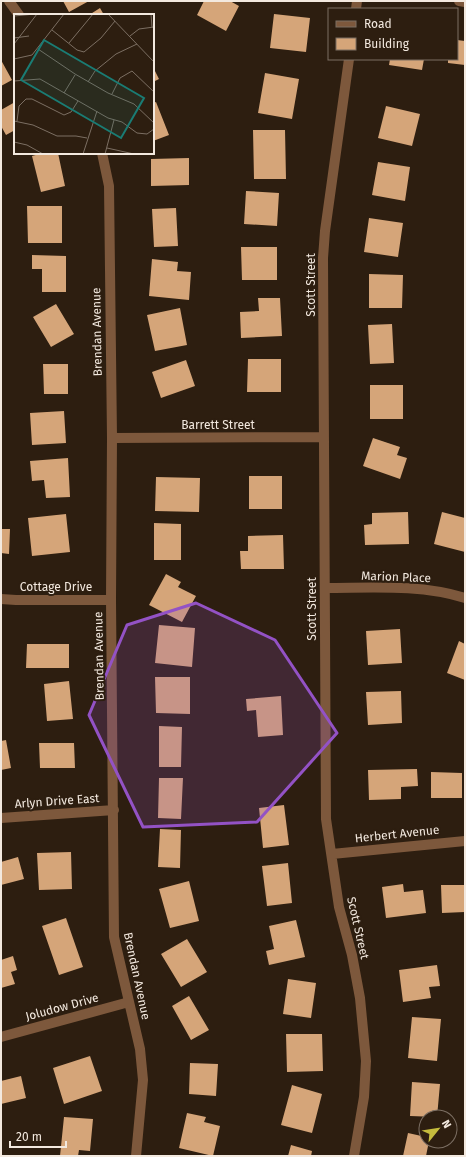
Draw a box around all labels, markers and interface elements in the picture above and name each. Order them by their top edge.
legend [328,8,458,60]
inset map [14,14,154,154]
text: Road [364,17,392,31]
text: Building [364,37,410,51]
street label: Scott Street [304,253,318,317]
street label: Brendan Avenue [89,287,105,377]
street label: Barrett Street [181,418,256,432]
street label: Marion Place [361,569,431,585]
street label: Scott Street [305,577,319,641]
street label: Cottage Drive [20,580,92,594]
street label: Brendan Avenue [91,611,107,701]
street label: Arlyn Drive East [14,791,101,811]
street label: Herbert Avenue [354,823,440,845]
street label: Scott Street [344,896,372,961]
street label: Brendan Avenue [121,931,153,1021]
street label: Joludow Drive [24,990,100,1024]
north arrow [418,1109,458,1149]
text: N [439,1118,454,1131]
scale bar [10,1123,66,1149]
text: 20 m [16,1130,42,1144]

